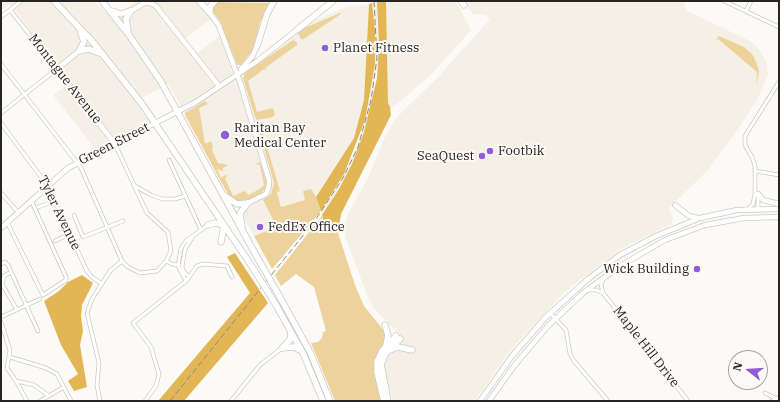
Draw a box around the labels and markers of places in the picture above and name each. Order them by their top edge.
place label: Planet Fitness [333,40,419,56]
marker: Planet Fitness [320,43,330,53]
place label: Raritan Bay Medical Center [234,120,326,151]
marker: Raritan Bay Medical Center [219,129,231,141]
place label: Footbik [498,143,544,159]
marker: Footbik [485,146,495,156]
place label: SeaQuest [417,148,474,164]
marker: SeaQuest [477,151,487,161]
place label: FedEx Office [268,219,345,235]
marker: FedEx Office [255,222,265,232]
place label: Wick Building [603,261,689,277]
marker: Wick Building [692,264,702,274]

